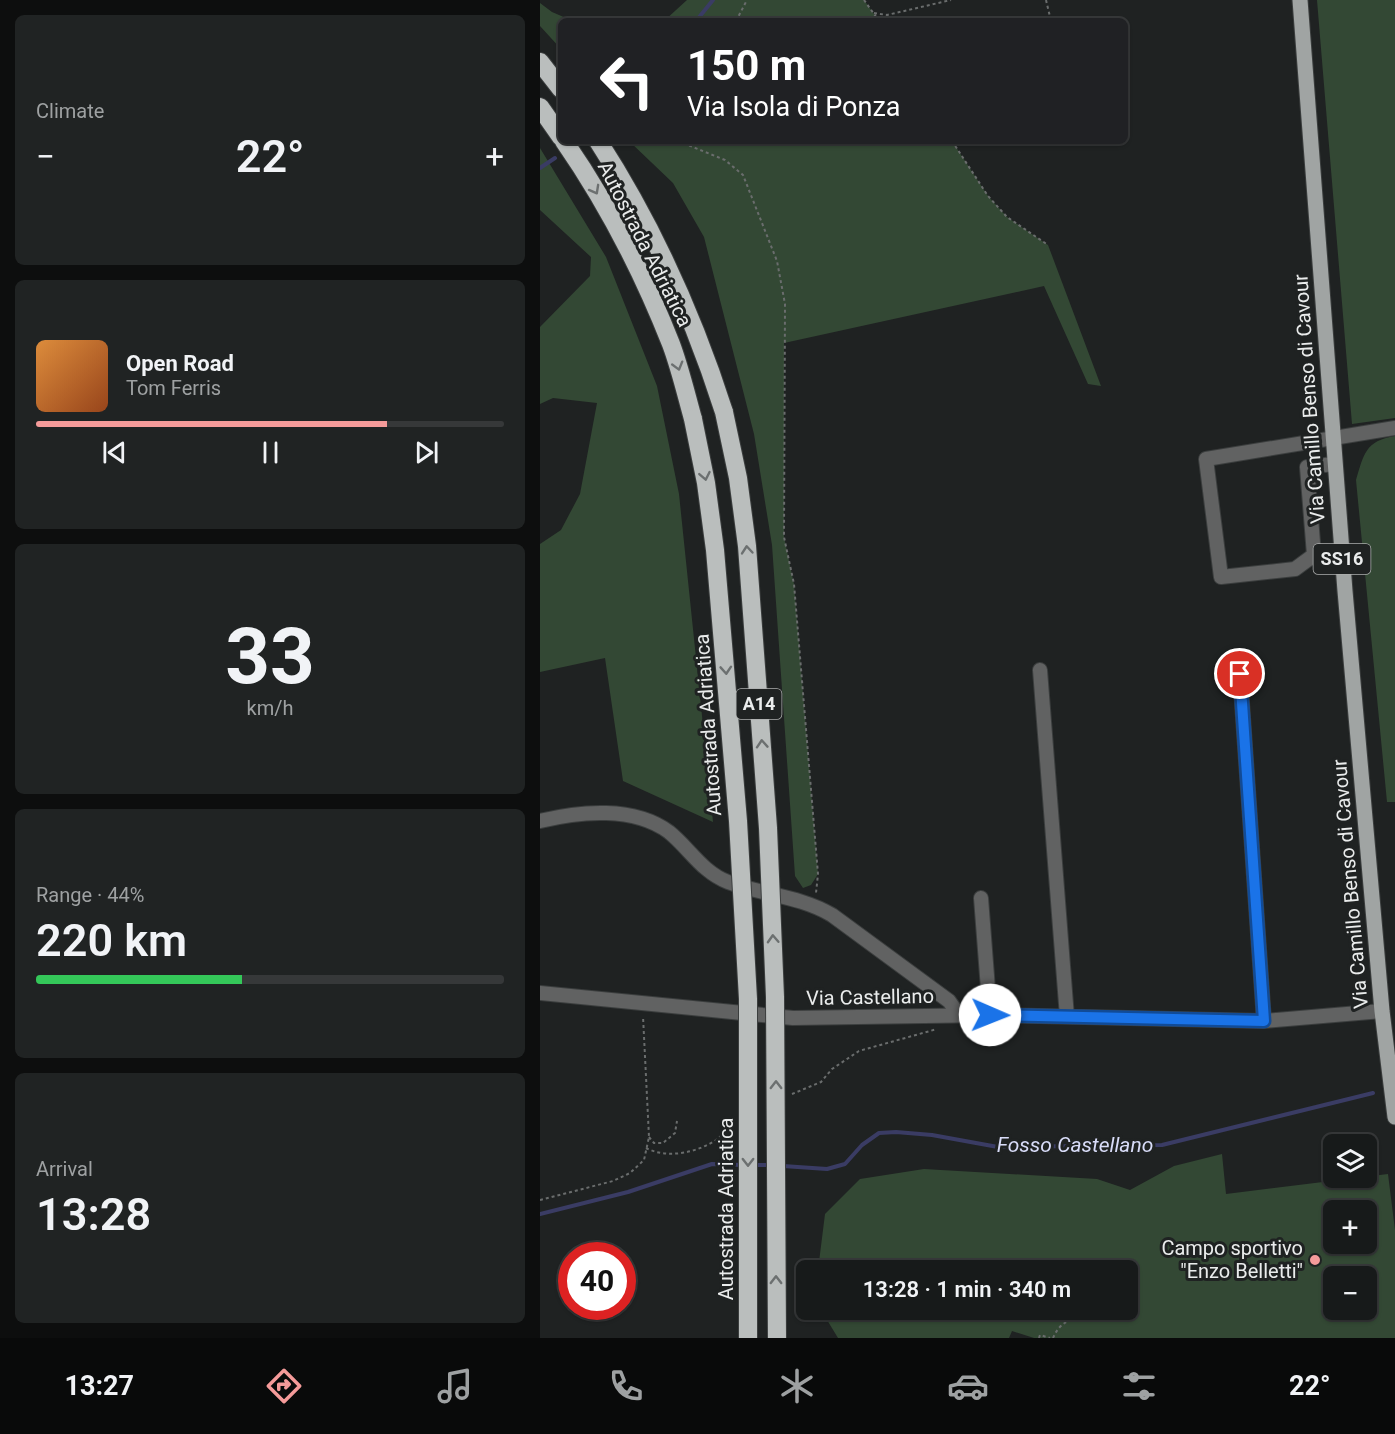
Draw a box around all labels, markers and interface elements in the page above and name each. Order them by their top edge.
text: 150 m [687,41,806,90]
icon: left [588,42,666,120]
text: Via Isola di Ponza [687,91,901,123]
text: Climate [36,99,104,123]
text: 22° [236,130,304,183]
text: − [36,137,55,176]
text: + [485,137,504,176]
street label: Autostrada Adriatica [593,157,697,331]
one-way arrow [588,184,600,194]
street label: Via Camillo Benso di Cavour [1288,273,1330,525]
text: Open Road [126,351,234,376]
one-way arrow [670,361,683,371]
text: Tom Ferris [126,376,221,400]
icon: previous [98,436,131,469]
icon: pause [254,436,287,469]
icon: next [410,436,443,469]
one-way arrow [698,471,711,481]
road number: SS16 [1314,544,1370,574]
one-way arrow [741,545,754,554]
text: 33 [225,611,315,702]
street label: Autostrada Adriatica [690,633,726,817]
pin [1214,648,1265,699]
icon: arrive [1223,657,1256,690]
one-way arrow [720,665,733,674]
road number: A14 [736,689,782,719]
text: km/h [247,696,293,720]
one-way arrow [755,740,768,749]
street label: Via Camillo Benso di Cavour [1327,758,1373,1010]
text: Range · 44% [36,883,144,907]
text: 220 km [36,914,187,967]
one-way arrow [766,934,779,943]
position arrow [958,983,1022,1047]
street label: Via Castellano [806,984,934,1010]
one-way arrow [770,1080,782,1089]
street label: Autostrada Adriatica [714,1118,738,1300]
water label: Fosso Castellano [997,1133,1153,1157]
map controls [1323,1134,1377,1320]
button: layers [1323,1134,1377,1188]
text: Arrival [36,1157,93,1181]
one-way arrow [742,1158,754,1167]
text: 13:28 [36,1188,151,1241]
button: + [1323,1200,1377,1254]
place label: Campo sportivo "Enzo Belletti" [1161,1236,1303,1283]
speed limit sign: 40 [558,1242,636,1320]
marker: Campo sportivo "Enzo Belletti" [1308,1253,1322,1267]
button: − [1323,1266,1377,1320]
one-way arrow [770,1275,782,1284]
text: 13:28 · 1 min · 340 m [863,1277,1071,1302]
icon: directions [263,1365,305,1407]
icon: music [434,1365,476,1407]
icon: phone [605,1365,647,1407]
icon: climate [776,1365,818,1407]
icon: car [947,1365,989,1407]
icon: filters [1118,1365,1160,1407]
text: 13:27 [64,1370,134,1402]
text: 22° [1289,1370,1330,1402]

